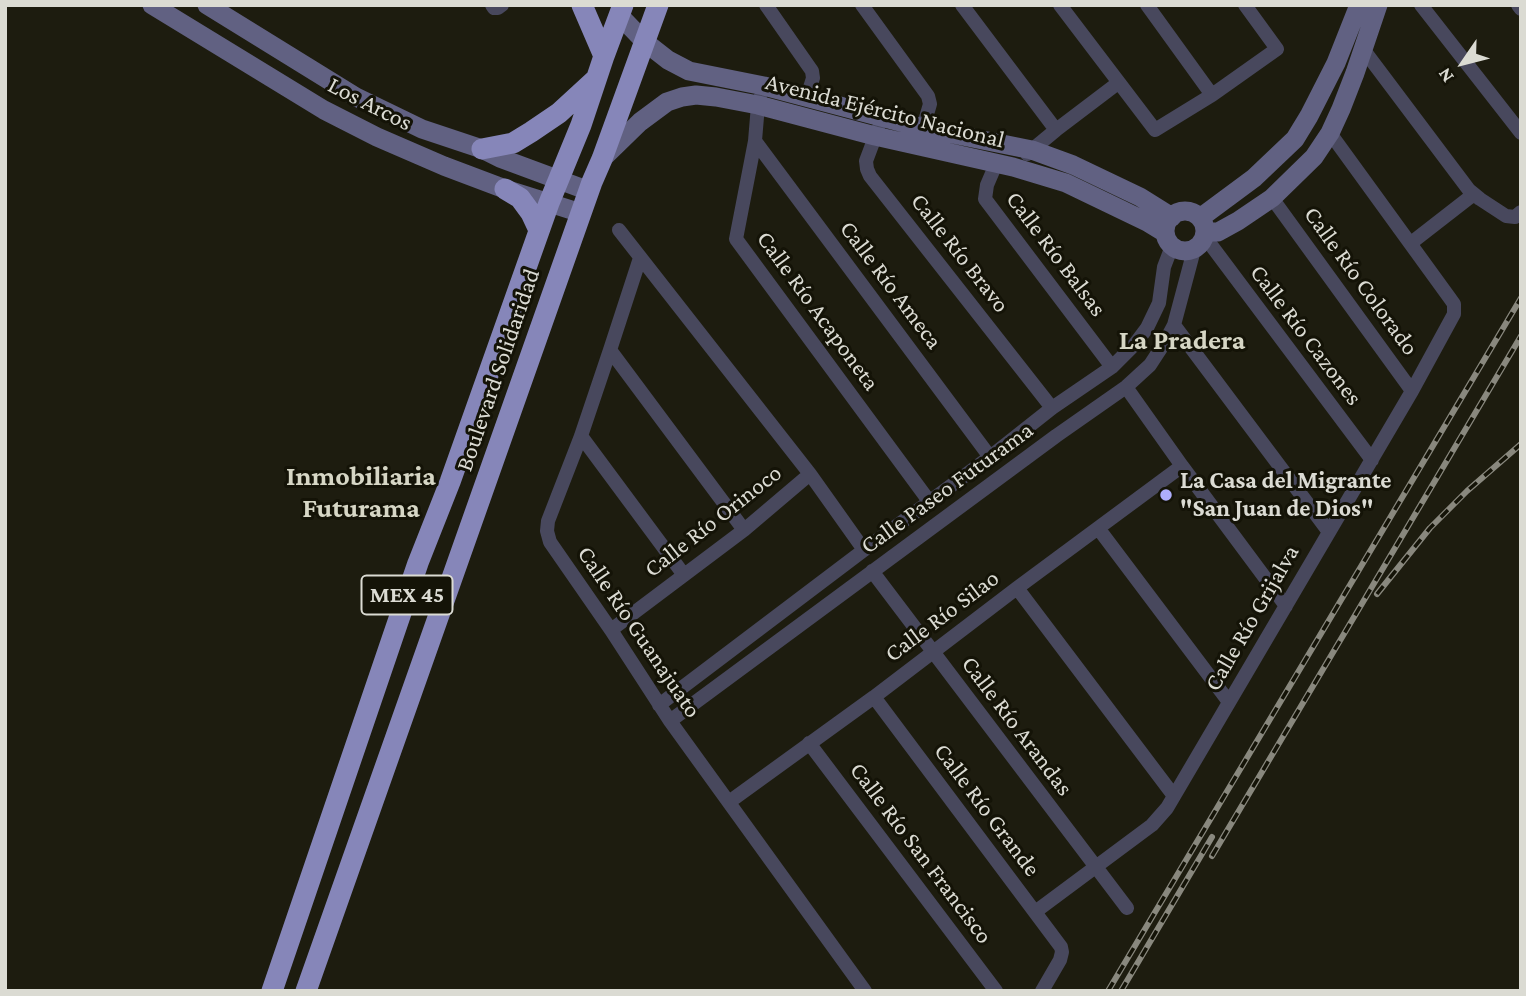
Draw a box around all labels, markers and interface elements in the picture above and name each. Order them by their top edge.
north arrow [1428,28,1498,98]
text: N [1433,64,1458,87]
street label: Avenida Ejército Nacional [763,67,1007,155]
street label: Los Arcos [323,71,417,137]
street label: Calle Río Balsas [1000,186,1112,322]
street label: Calle Río Bravo [904,188,1016,318]
street label: Calle Río Colorado [1297,201,1425,361]
street label: Calle Río Ameca [833,215,949,355]
street label: Calle Río Acaponeta [750,226,886,396]
street label: Calle Río Cazones [1244,259,1368,411]
street label: Boulevard Solidaridad [450,265,546,475]
district label: La Pradera [1119,323,1245,357]
street label: Calle Paseo Futurama [855,416,1039,560]
street label: Calle Río Orinoco [639,458,787,584]
district label: Inmobiliaria Futurama [286,459,436,525]
place label: La Casa del Migrante "San Juan de Dios" [1180,467,1391,523]
marker: La Casa del Migrante "San Juan de Dios" [1158,487,1174,503]
street label: Calle Río Grijalva [1198,540,1306,696]
street label: Calle Río Guanajuato [571,541,707,723]
street label: Calle Río Silao [879,564,1005,668]
road number: MEX 45 [362,576,452,614]
street label: Calle Río Arandas [955,650,1079,802]
street label: Calle Río Grande [928,738,1046,882]
street label: Calle Río San Francisco [843,757,999,949]

